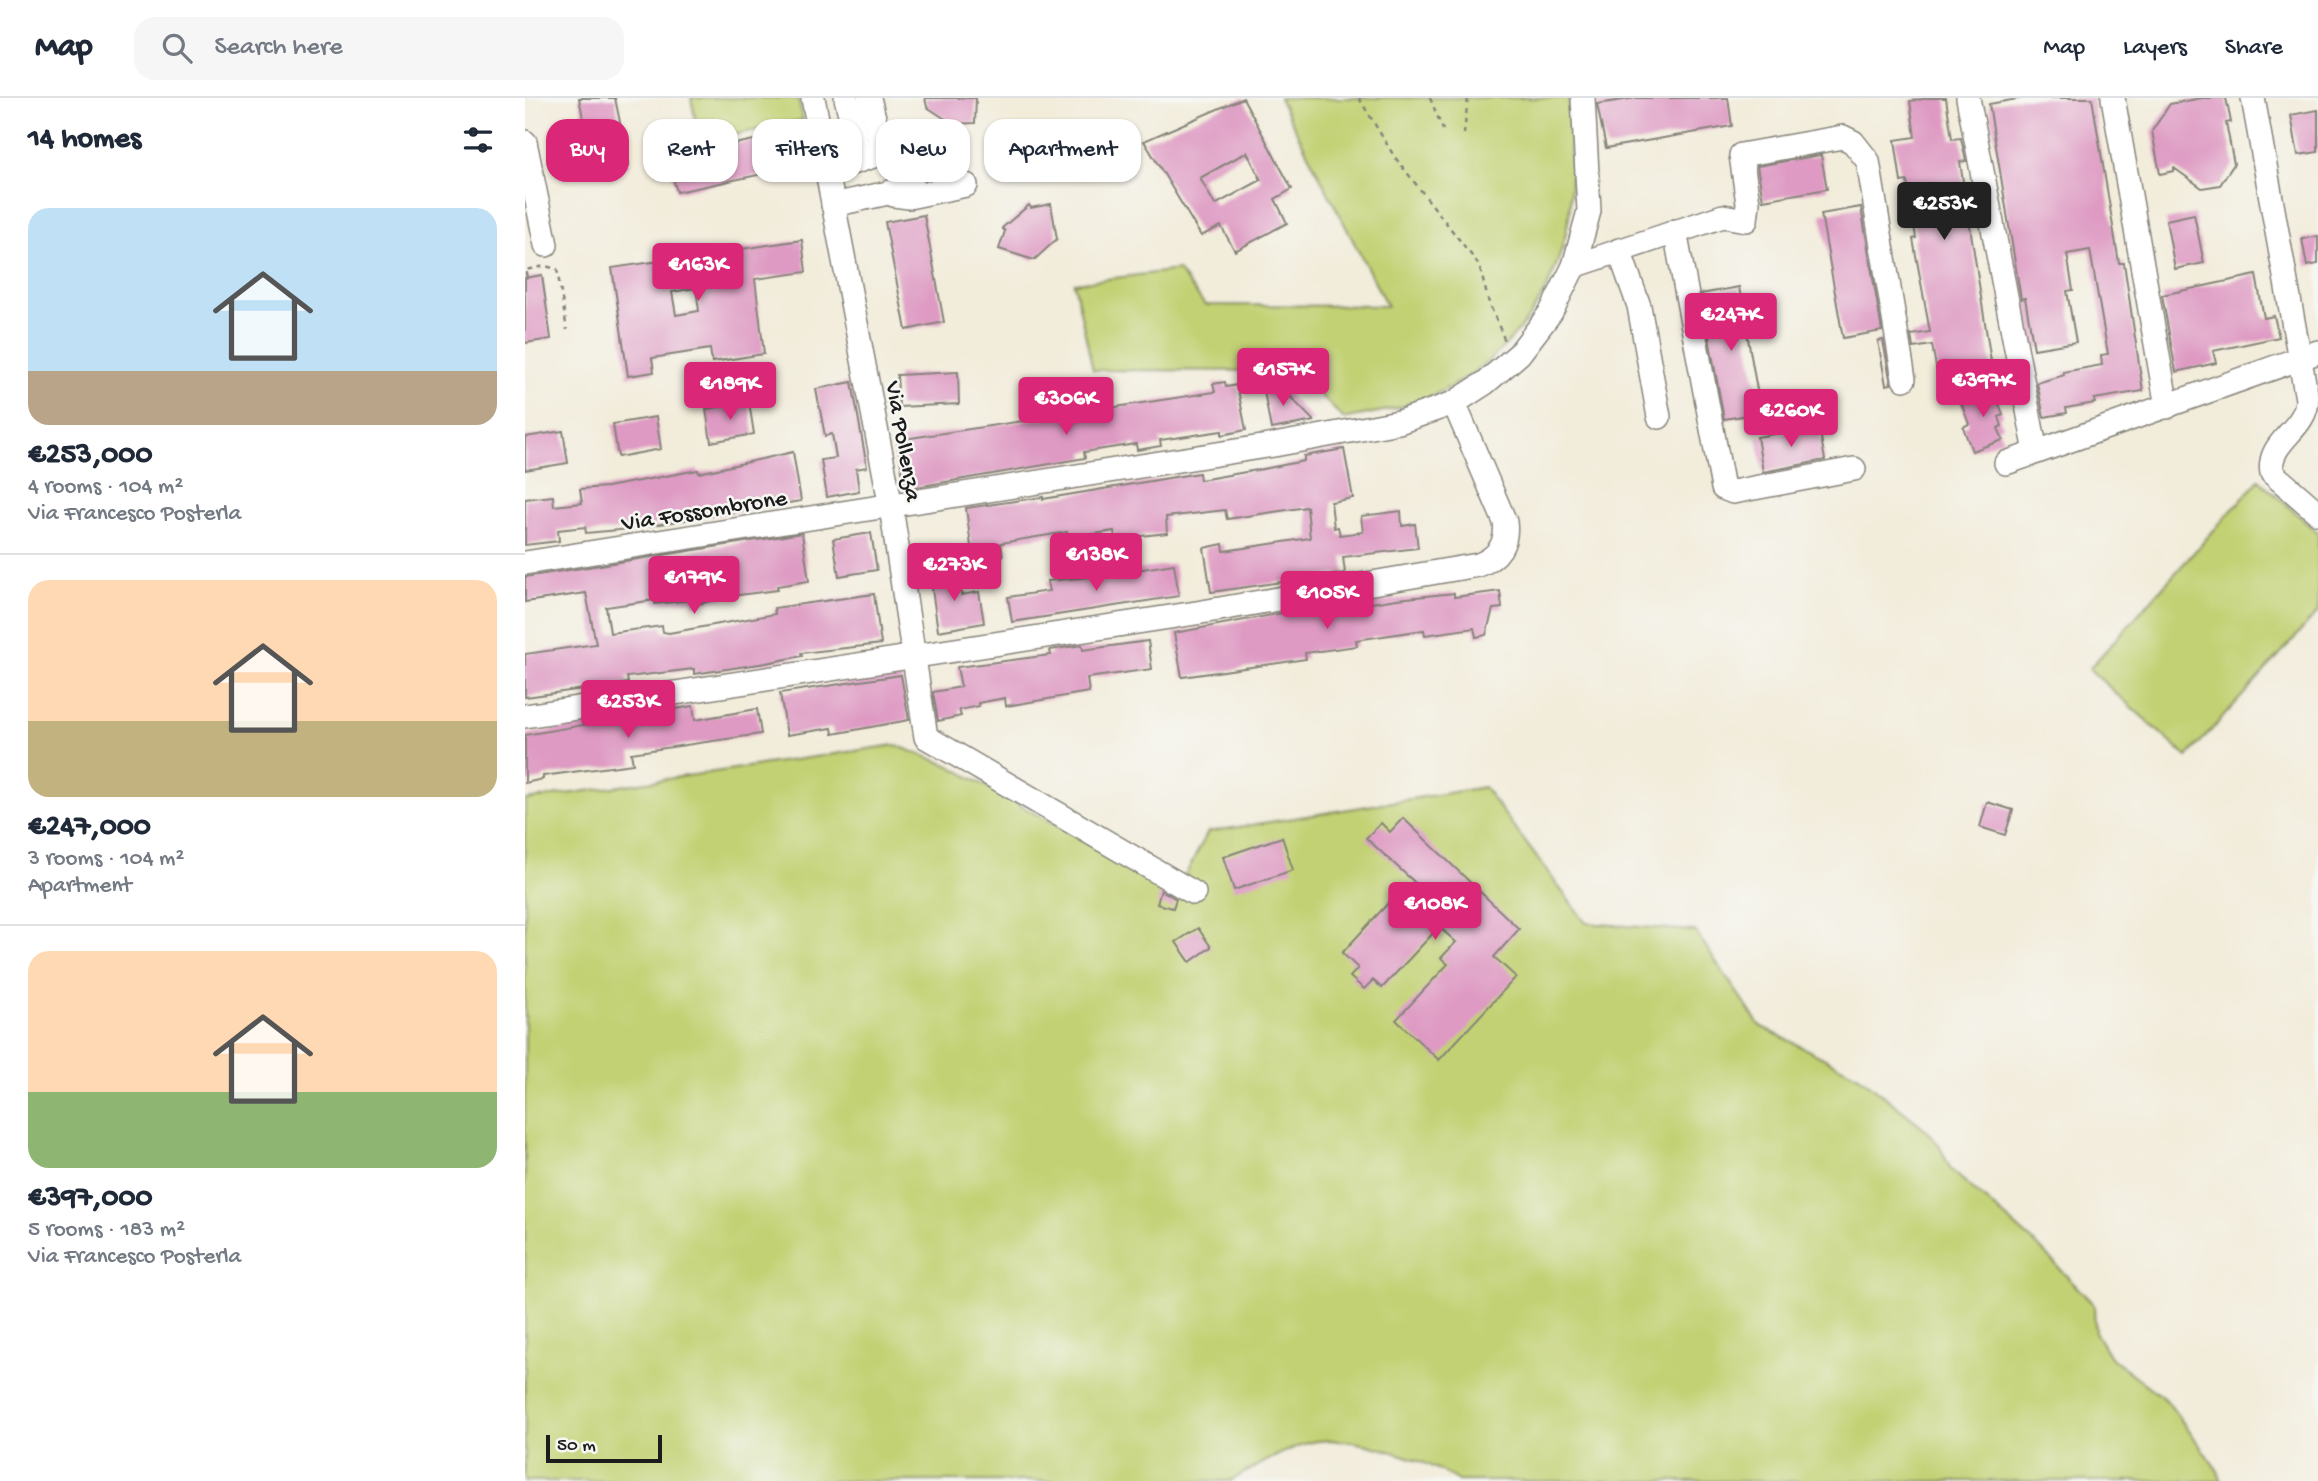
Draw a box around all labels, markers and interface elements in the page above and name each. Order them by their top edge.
search box [134,17,624,80]
text: Map [35,29,92,67]
icon: search [158,29,196,67]
text: Search here [214,33,343,64]
text: Map [2043,34,2085,63]
text: Layers [2123,34,2187,63]
text: Share [2225,34,2283,63]
chip: Buy [546,119,629,182]
chip: Rent [643,119,738,182]
chip: Filters [752,119,862,182]
chip: New [876,119,970,182]
chip: Apartment [984,119,1141,182]
icon: filters [459,121,497,159]
text: 14 homes [28,123,141,158]
pin: €253K [1895,183,1993,242]
text: €253K [1913,191,1975,218]
pin: €163K [649,244,747,303]
text: €163K [668,252,728,279]
icon: home [200,253,326,379]
pin: €247K [1682,294,1780,353]
text: €247K [1701,302,1761,329]
pin: €157K [1234,348,1332,408]
text: €157K [1253,357,1313,384]
pin: €397K [1934,360,2032,419]
pin: €189K [681,362,779,422]
text: €397K [1952,368,2014,395]
text: €189K [700,371,760,398]
street label: Via Pollenza [877,378,927,505]
pin: €306K [1017,378,1115,437]
text: €306K [1034,386,1098,413]
pin: €260K [1742,390,1840,449]
text: €260K [1760,398,1822,425]
text: €253,000 [28,439,152,474]
text: 4 rooms · 104 m² [28,474,183,501]
street label: Via Fossombrone [619,485,790,540]
text: Via Francesco Posterla [28,501,241,528]
pin: €138K [1047,533,1145,593]
text: €138K [1066,542,1126,569]
pin: €273K [905,544,1003,603]
text: €273K [923,552,985,579]
pin: €179K [645,556,743,616]
text: €179K [664,565,724,592]
pin: €105K [1278,572,1376,631]
text: €105K [1297,580,1357,607]
icon: home [200,625,326,751]
pin: €253K [579,680,677,740]
text: €253K [597,689,659,716]
text: €247,000 [28,811,151,846]
text: 3 rooms · 104 m² [28,846,184,873]
text: Apartment [28,873,132,900]
pin: €108K [1386,882,1484,942]
text: €108K [1404,891,1466,918]
icon: home [200,996,326,1122]
text: €397,000 [28,1182,153,1217]
text: 5 rooms · 183 m² [28,1217,185,1244]
text: Via Francesco Posterla [28,1244,241,1271]
scale bar [546,1432,661,1464]
text: 50 m [557,1435,596,1458]

